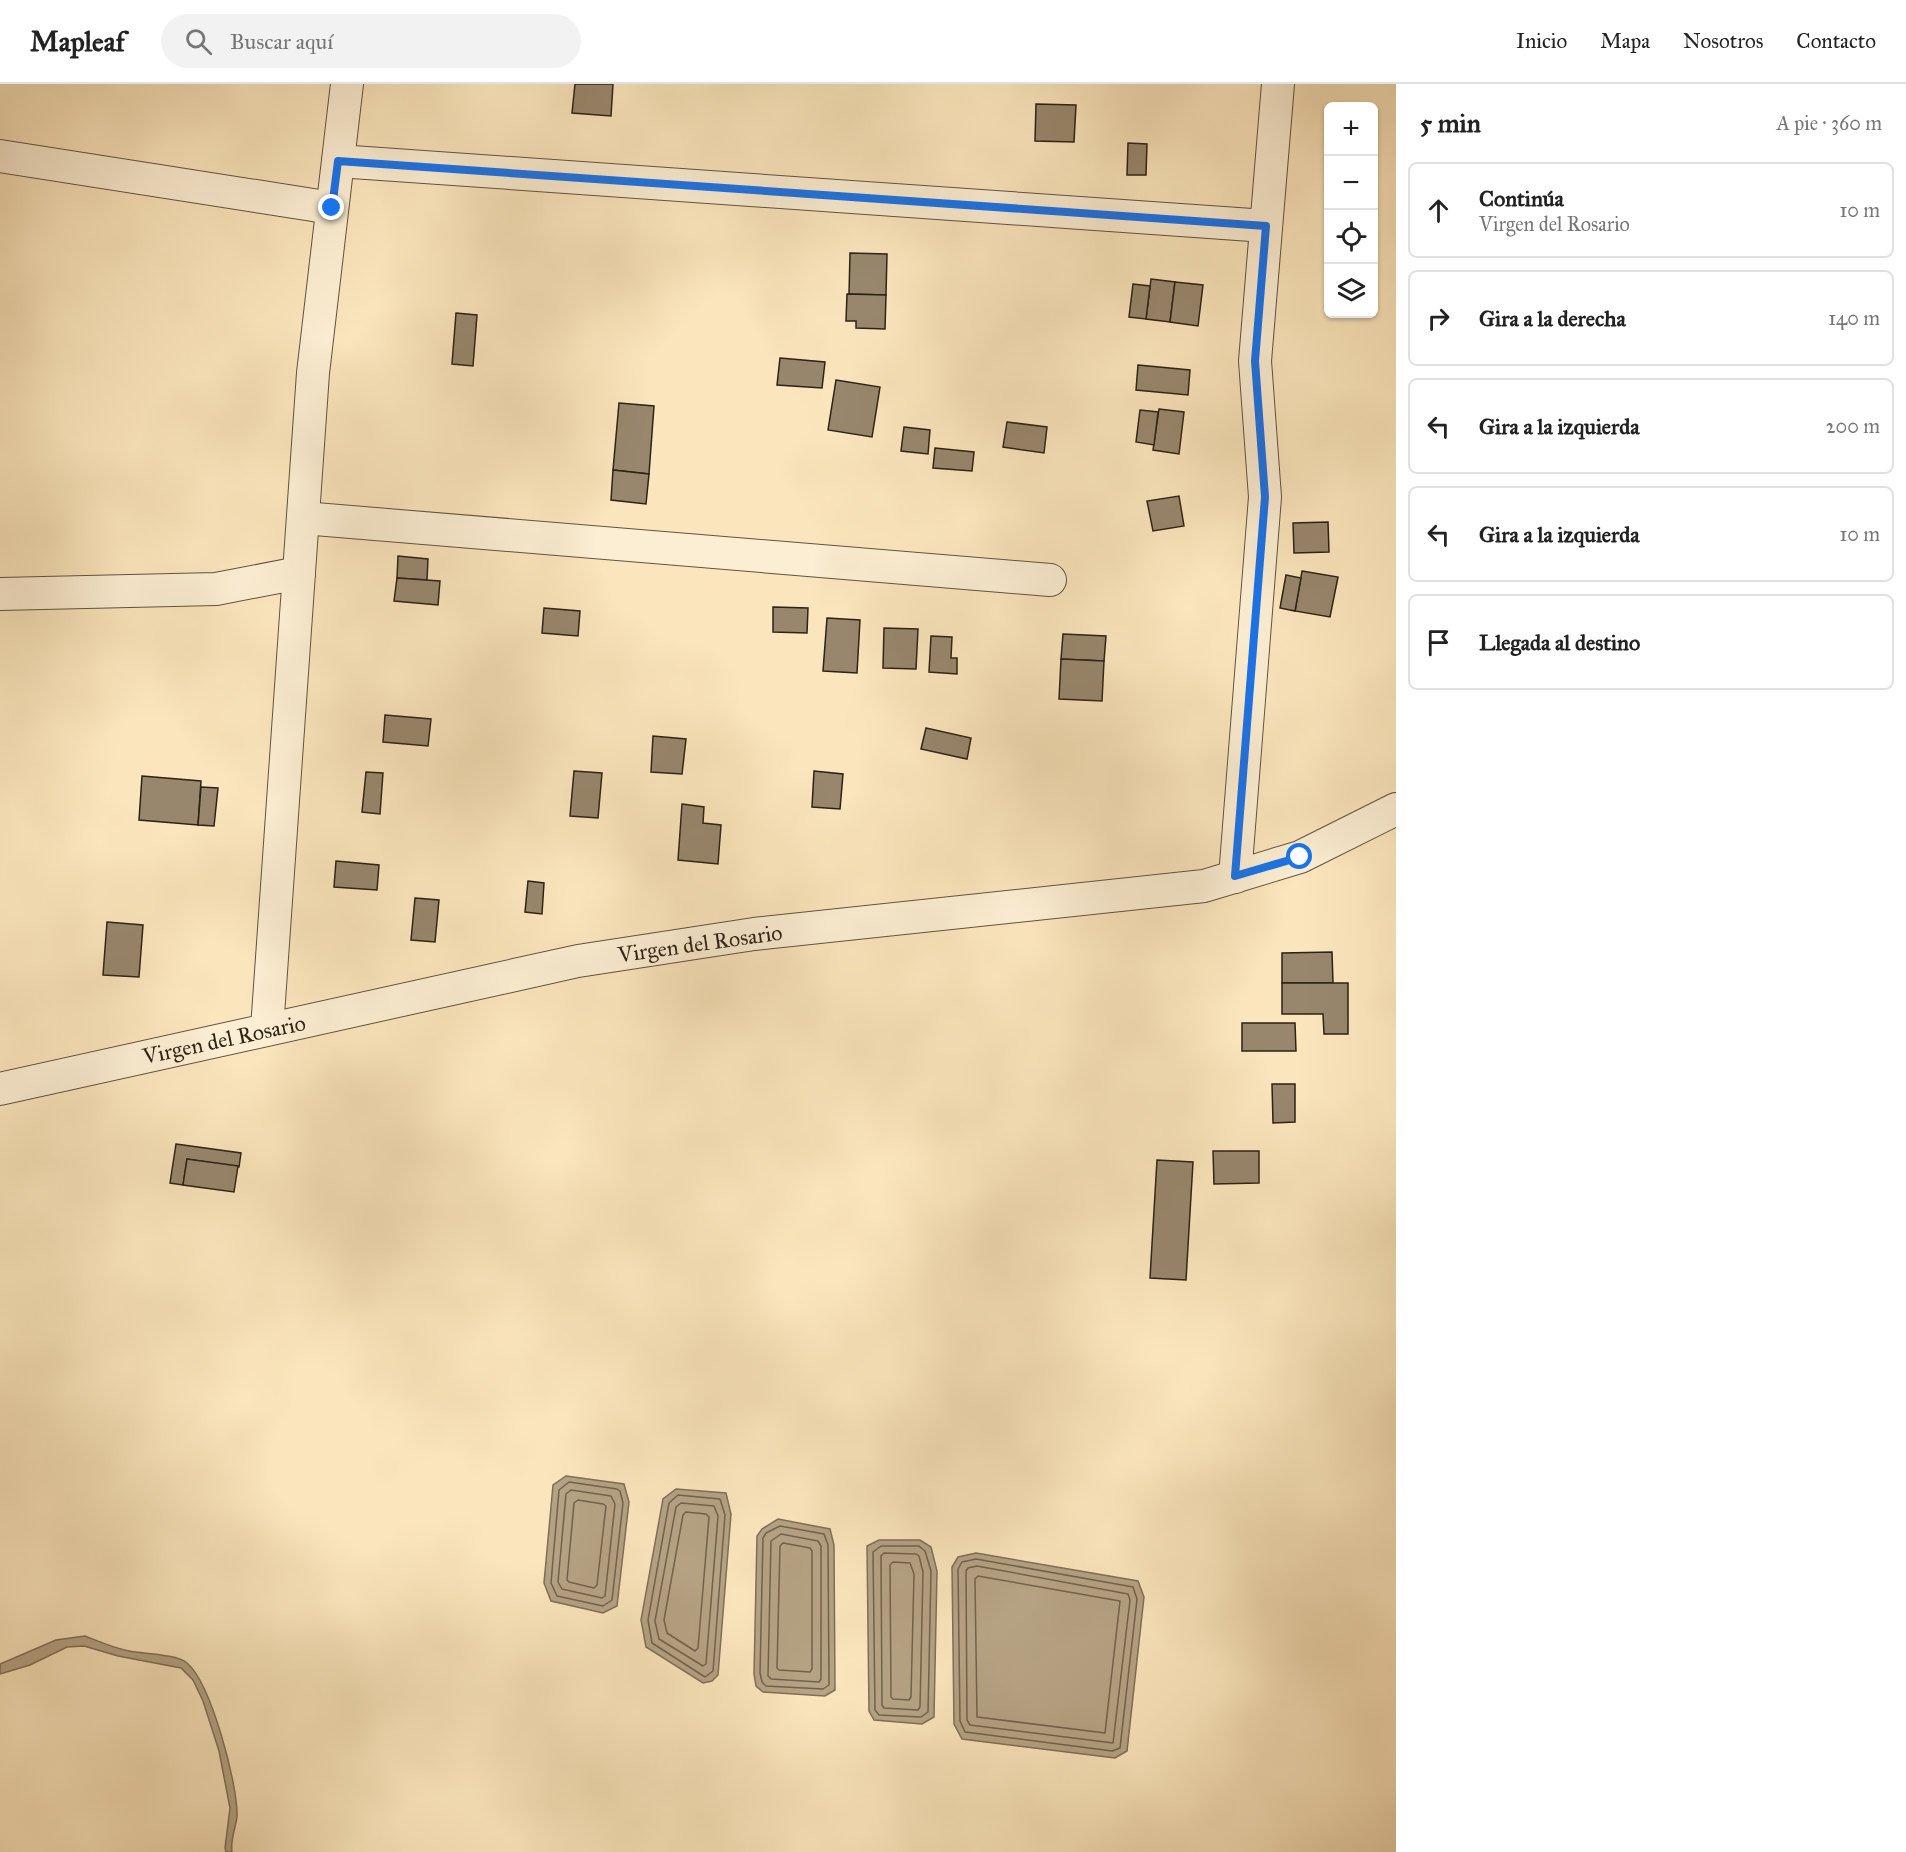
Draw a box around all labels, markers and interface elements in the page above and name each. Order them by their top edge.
search box [161,14,581,68]
text: Mapleaf [30,24,125,59]
icon: search [182,25,215,58]
text: Buscar aquí [230,28,333,55]
text: Inicio [1516,28,1567,54]
text: Mapa [1600,28,1650,54]
text: Nosotros [1683,28,1763,54]
text: Contacto [1796,28,1876,54]
map controls [1324,102,1378,318]
button: + [1324,102,1378,156]
text: 5 min [1420,107,1481,139]
text: A pie · 360 m [1776,111,1882,135]
button: − [1324,156,1378,210]
text: Continúa [1479,185,1564,212]
route end [318,194,344,220]
icon: ahead [1422,194,1455,227]
text: 10 m [1839,198,1880,222]
button: locate [1324,210,1378,264]
text: Virgen del Rosario [1479,212,1630,236]
button: layers [1324,264,1378,318]
icon: right [1422,302,1455,335]
text: Gira a la derecha [1479,305,1626,332]
text: 140 m [1828,306,1880,330]
icon: left [1422,410,1455,443]
text: Gira a la izquierda [1479,413,1640,440]
text: 200 m [1826,414,1880,438]
icon: left [1422,518,1455,551]
text: Gira a la izquierda [1479,521,1640,548]
text: 10 m [1839,522,1880,546]
icon: arrive [1422,626,1455,659]
text: Llegada al destino [1479,629,1640,656]
route start [1286,843,1312,869]
street label: Virgen del Rosario [615,919,784,969]
street label: Virgen del Rosario [139,1009,308,1070]

